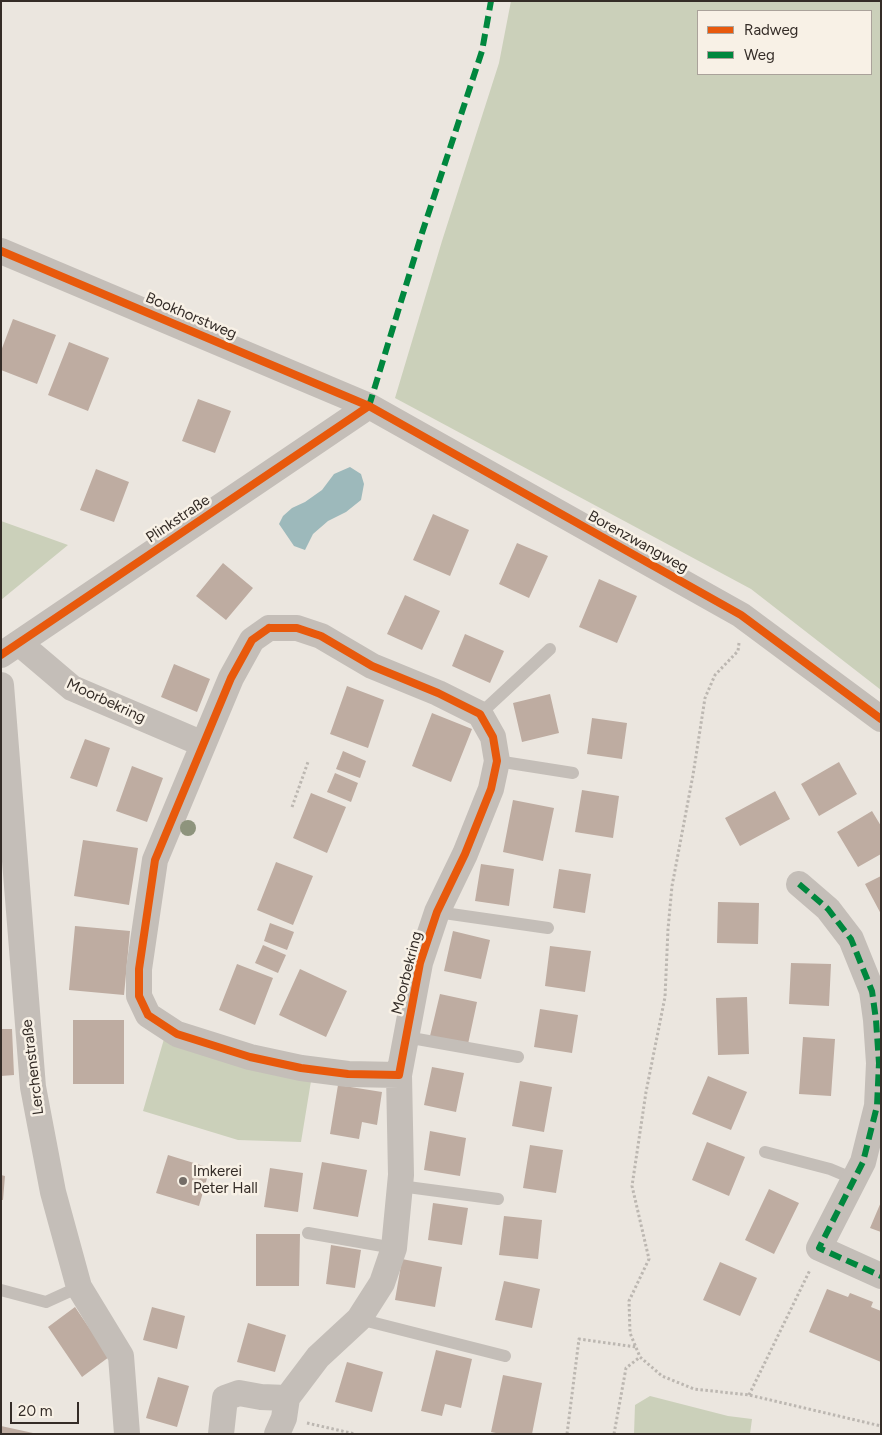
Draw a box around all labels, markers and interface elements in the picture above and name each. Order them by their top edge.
legend [697,10,872,75]
text: Radweg [744,21,798,39]
text: Weg [744,46,775,64]
street label: Bookhorstweg [143,289,239,343]
street label: Plinkstraße [143,491,213,547]
street label: Borenzwangweg [585,507,691,577]
street label: Moorbekring [64,675,148,727]
street label: Moorbekring [388,930,426,1016]
street label: Lerchenstraße [18,1018,48,1116]
place label: Imkerei Peter Hall [193,1163,258,1198]
marker: Imkerei Peter Hall [177,1175,189,1187]
scale bar [12,1392,81,1424]
text: 20 m [18,1402,52,1420]

